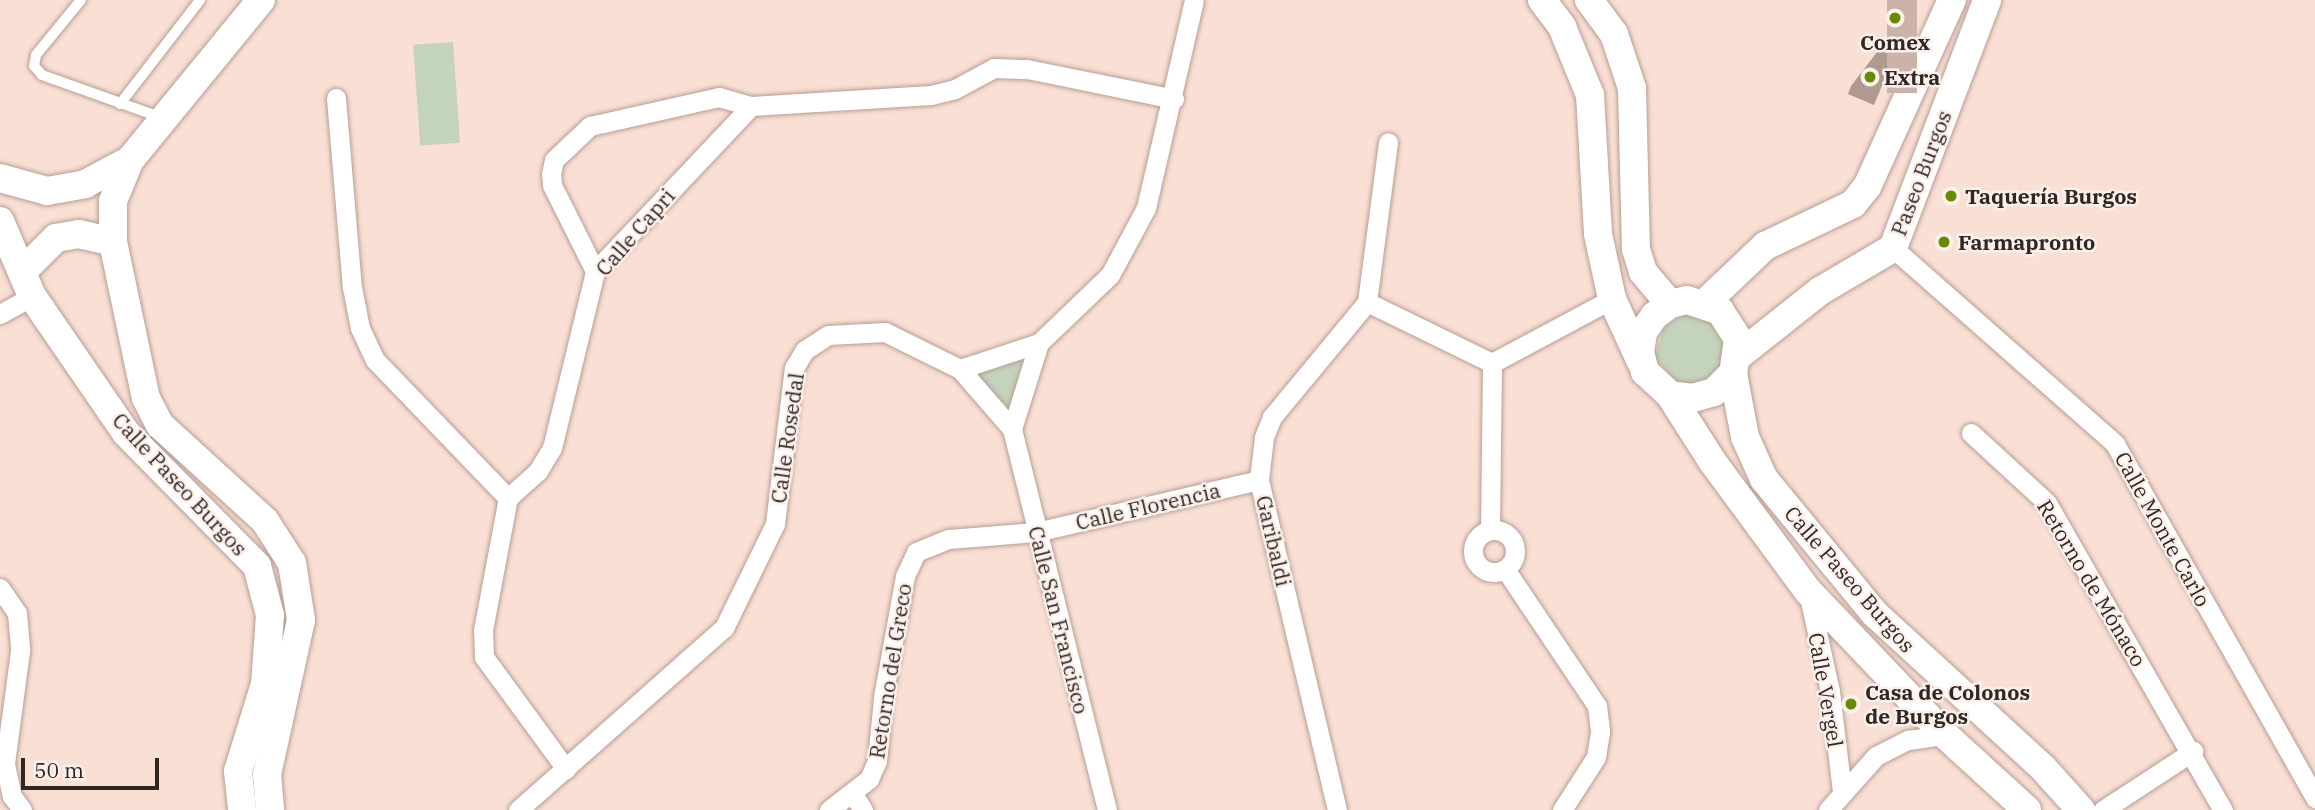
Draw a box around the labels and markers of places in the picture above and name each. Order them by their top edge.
marker: Comex [1887,10,1903,26]
place label: Comex [1860,29,1930,55]
place label: Extra [1884,64,1940,90]
marker: Extra [1862,69,1878,85]
place label: Taquería Burgos [1965,183,2137,209]
marker: Taquería Burgos [1943,188,1959,204]
place label: Farmapronto [1958,229,2095,255]
marker: Farmapronto [1936,234,1952,250]
place label: Casa de Colonos de Burgos [1865,679,2030,729]
marker: Casa de Colonos de Burgos [1843,696,1859,712]

